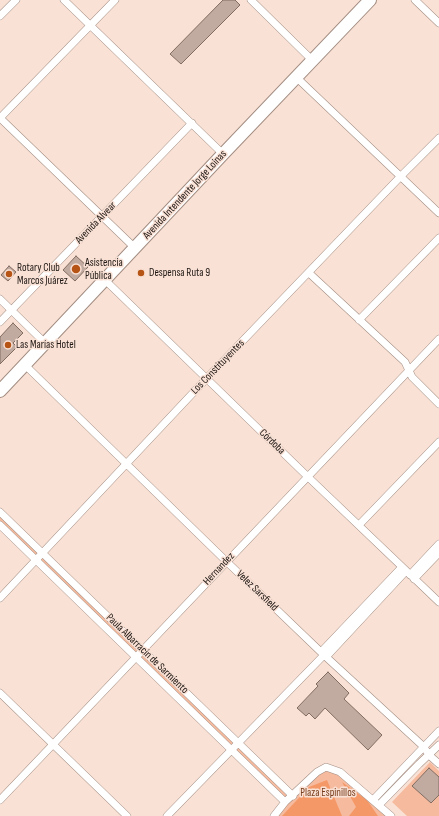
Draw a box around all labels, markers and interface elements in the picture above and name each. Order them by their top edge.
street label: Avenida Intendente Jorge Loinas [140,148,230,242]
street label: Avenida Alvear [73,199,119,247]
place label: Asistencia Pública [85,256,123,282]
place label: Rotary Club Marcos Juárez [17,261,68,287]
marker: Asistencia Pública [70,263,82,275]
place label: Despensa Ruta 9 [149,266,210,280]
marker: Despensa Ruta 9 [136,268,146,278]
marker: Rotary Club Marcos Juárez [4,269,14,279]
street label: Los Constituyentes [189,337,247,397]
place label: Las Marías Hotel [16,338,76,352]
marker: Las Marías Hotel [3,340,13,350]
street label: Córdoba [256,427,288,457]
street label: Hernandez [201,550,237,588]
street label: Velez Sarsfield [233,568,281,614]
street label: Paula Albarracín de Sarmiento [103,611,191,697]
park label: Plaza Espinillos [300,786,356,800]

